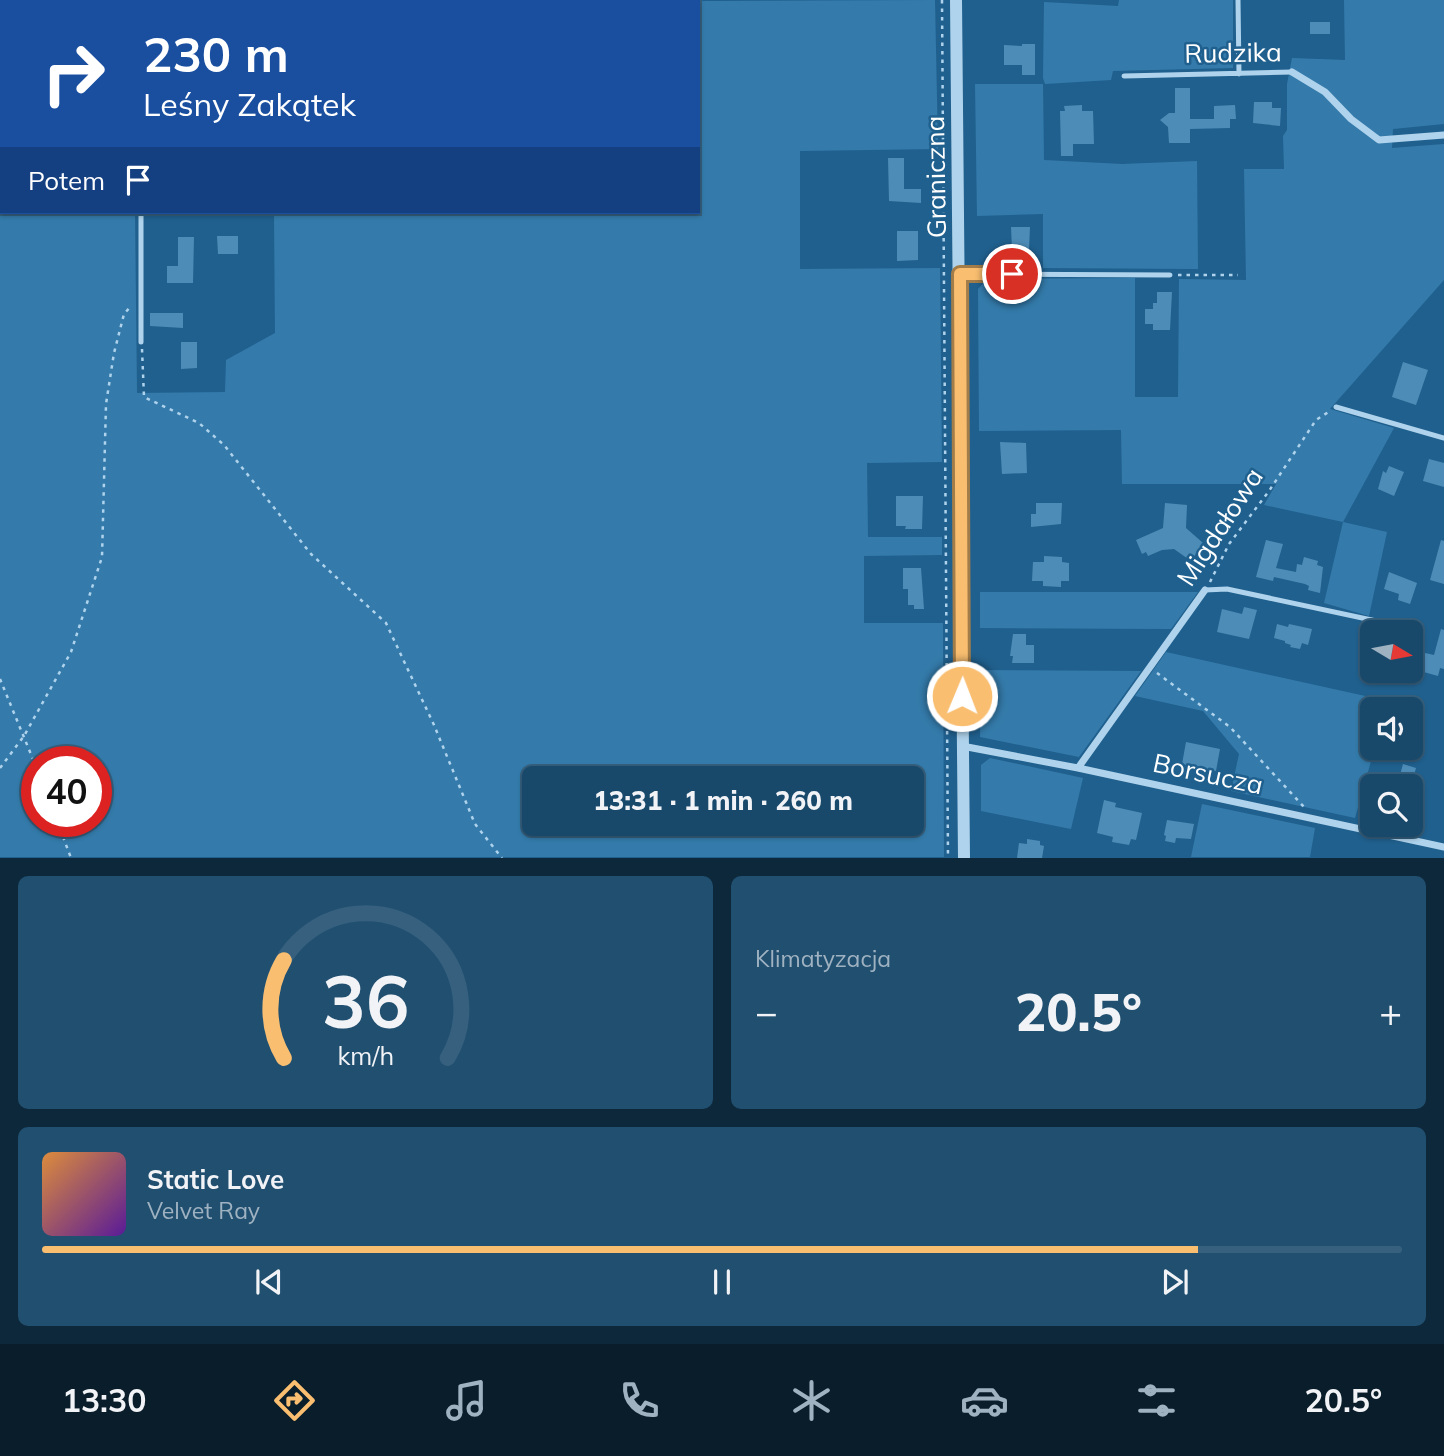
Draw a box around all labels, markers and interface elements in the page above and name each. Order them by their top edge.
text: 230 m [143,23,289,84]
icon: right [28,28,119,119]
street label: Rudzika [1184,35,1282,70]
text: Leśny Zakątek [143,84,356,124]
street label: Graniczna [918,115,953,239]
icon: arrive [119,161,157,199]
text: Potem [28,164,105,197]
pin [982,244,1042,304]
icon: arrive [993,255,1031,293]
street label: Migdałowa [1169,461,1270,592]
north arrow [1360,620,1423,682]
map controls [1360,620,1423,837]
position arrow [925,659,999,733]
button: sound [1360,697,1423,760]
speed limit sign: 40 [21,746,112,837]
street label: Borsucza [1150,746,1266,801]
button: search [1360,774,1423,837]
text: 13:31 · 1 min · 260 m [593,784,853,817]
text: Klimatyzacja [755,944,891,973]
text: 36 [322,956,409,1047]
text: 20.5° [1015,979,1142,1044]
text: − [755,988,778,1036]
text: + [1379,988,1402,1036]
text: km/h [337,1040,394,1071]
text: Static Love [147,1163,284,1196]
text: Velvet Ray [147,1196,260,1225]
icon: previous [250,1263,288,1301]
icon: pause [703,1263,741,1301]
icon: next [1156,1263,1194,1301]
icon: directions [270,1376,319,1425]
icon: music [442,1376,491,1425]
icon: phone [615,1376,664,1425]
icon: climate [787,1376,836,1425]
icon: car [960,1376,1009,1425]
icon: filters [1132,1376,1181,1425]
text: 13:30 [62,1380,146,1420]
text: 20.5° [1305,1380,1382,1420]

